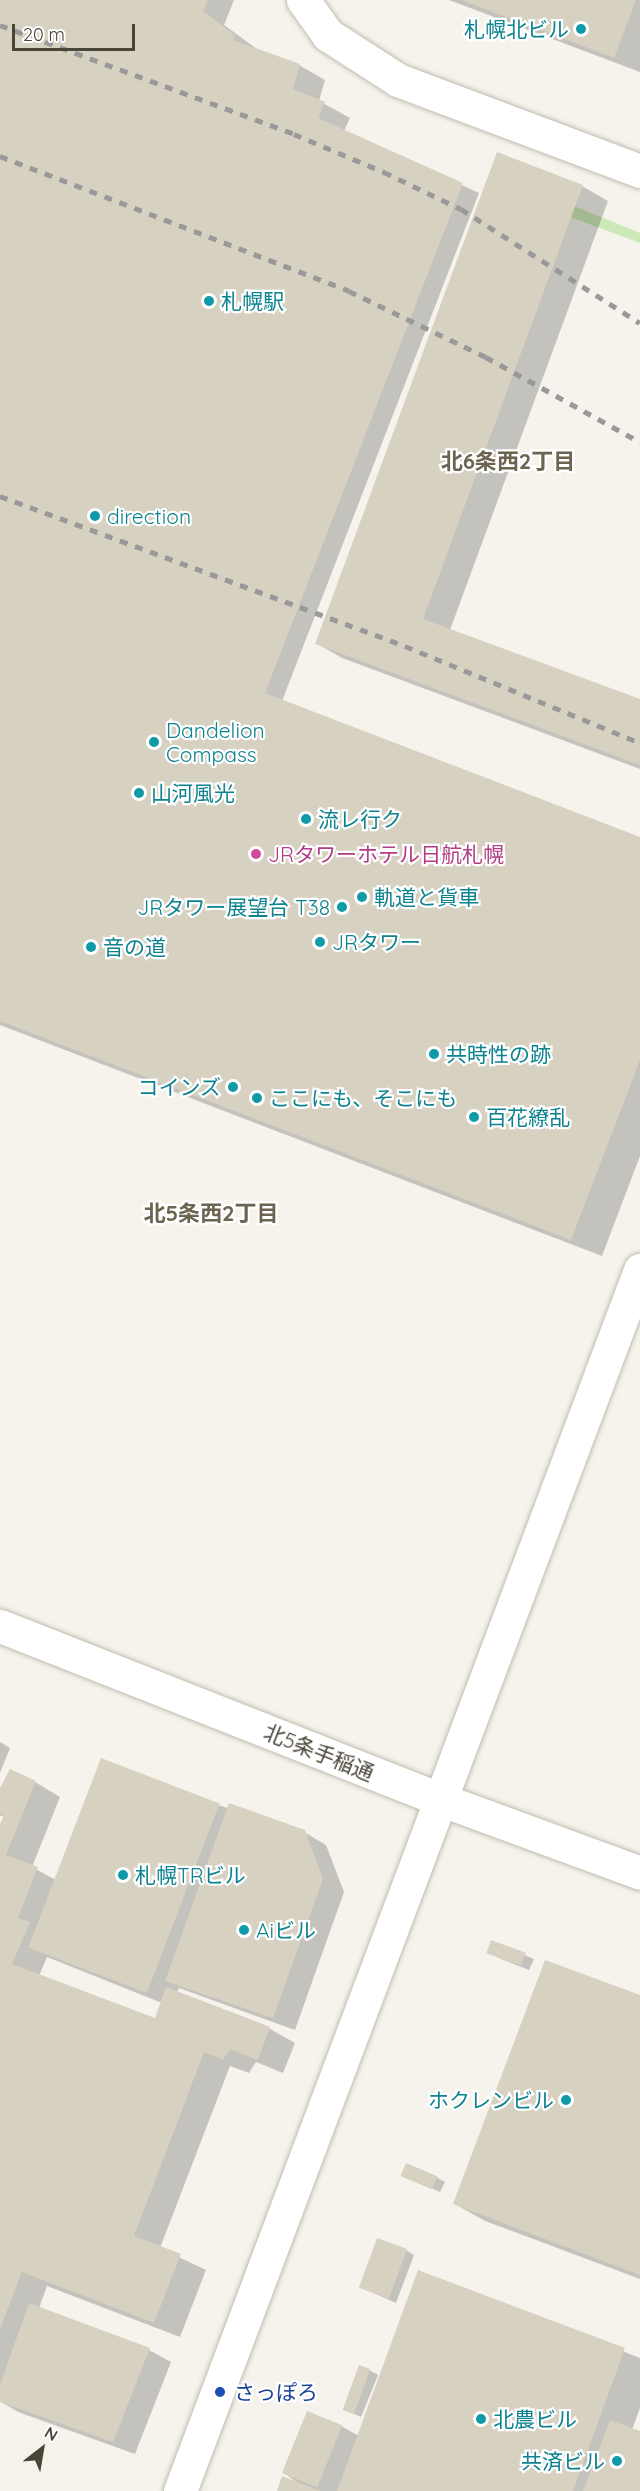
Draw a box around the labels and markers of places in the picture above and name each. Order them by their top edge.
place label: 札幌北ビル [464,16,569,42]
marker: 札幌北ビル [574,22,588,36]
place label: 札幌駅 [221,288,284,314]
marker: 札幌駅 [202,294,216,308]
place label: direction [107,503,191,529]
marker: direction [88,509,102,523]
place label: Dandelion Compass [166,717,265,767]
marker: Dandelion Compass [147,735,161,749]
place label: 山河風光 [151,780,235,806]
marker: 山河風光 [132,786,146,800]
place label: 流レ行ク [318,806,402,832]
marker: 流レ行ク [299,812,313,826]
place label: JRタワーホテル日航札幌 [268,841,504,867]
marker: JRタワーホテル日航札幌 [249,847,263,861]
place label: 軌道と貨車 [374,884,479,910]
marker: 軌道と貨車 [355,890,369,904]
place label: JRタワー展望台 T38 [137,894,330,920]
marker: JRタワー展望台 T38 [335,900,349,914]
place label: JRタワー [332,929,421,955]
place label: 音の道 [103,934,166,960]
marker: JRタワー [313,935,327,949]
marker: 音の道 [84,940,98,954]
place label: 共時性の跡 [446,1041,551,1067]
marker: 共時性の跡 [427,1047,441,1061]
place label: コインズ [137,1074,221,1100]
marker: コインズ [226,1080,240,1094]
place label: ここにも、そこにも [269,1085,457,1111]
marker: ここにも、そこにも [250,1091,264,1105]
place label: 百花繚乱 [486,1104,570,1130]
marker: 百花繚乱 [467,1110,481,1124]
place label: 札幌TRビル [135,1862,246,1888]
marker: 札幌TRビル [116,1868,130,1882]
place label: Aiビル [256,1917,316,1943]
marker: Aiビル [237,1923,251,1937]
place label: ホクレンビル [428,2087,554,2113]
marker: ホクレンビル [559,2093,573,2107]
place label: さっぽろ [234,2379,318,2405]
marker: さっぽろ [211,2383,229,2401]
place label: 北農ビル [493,2406,577,2432]
marker: 北農ビル [474,2412,488,2426]
place label: 共済ビル [521,2448,605,2474]
marker: 共済ビル [610,2454,624,2468]

